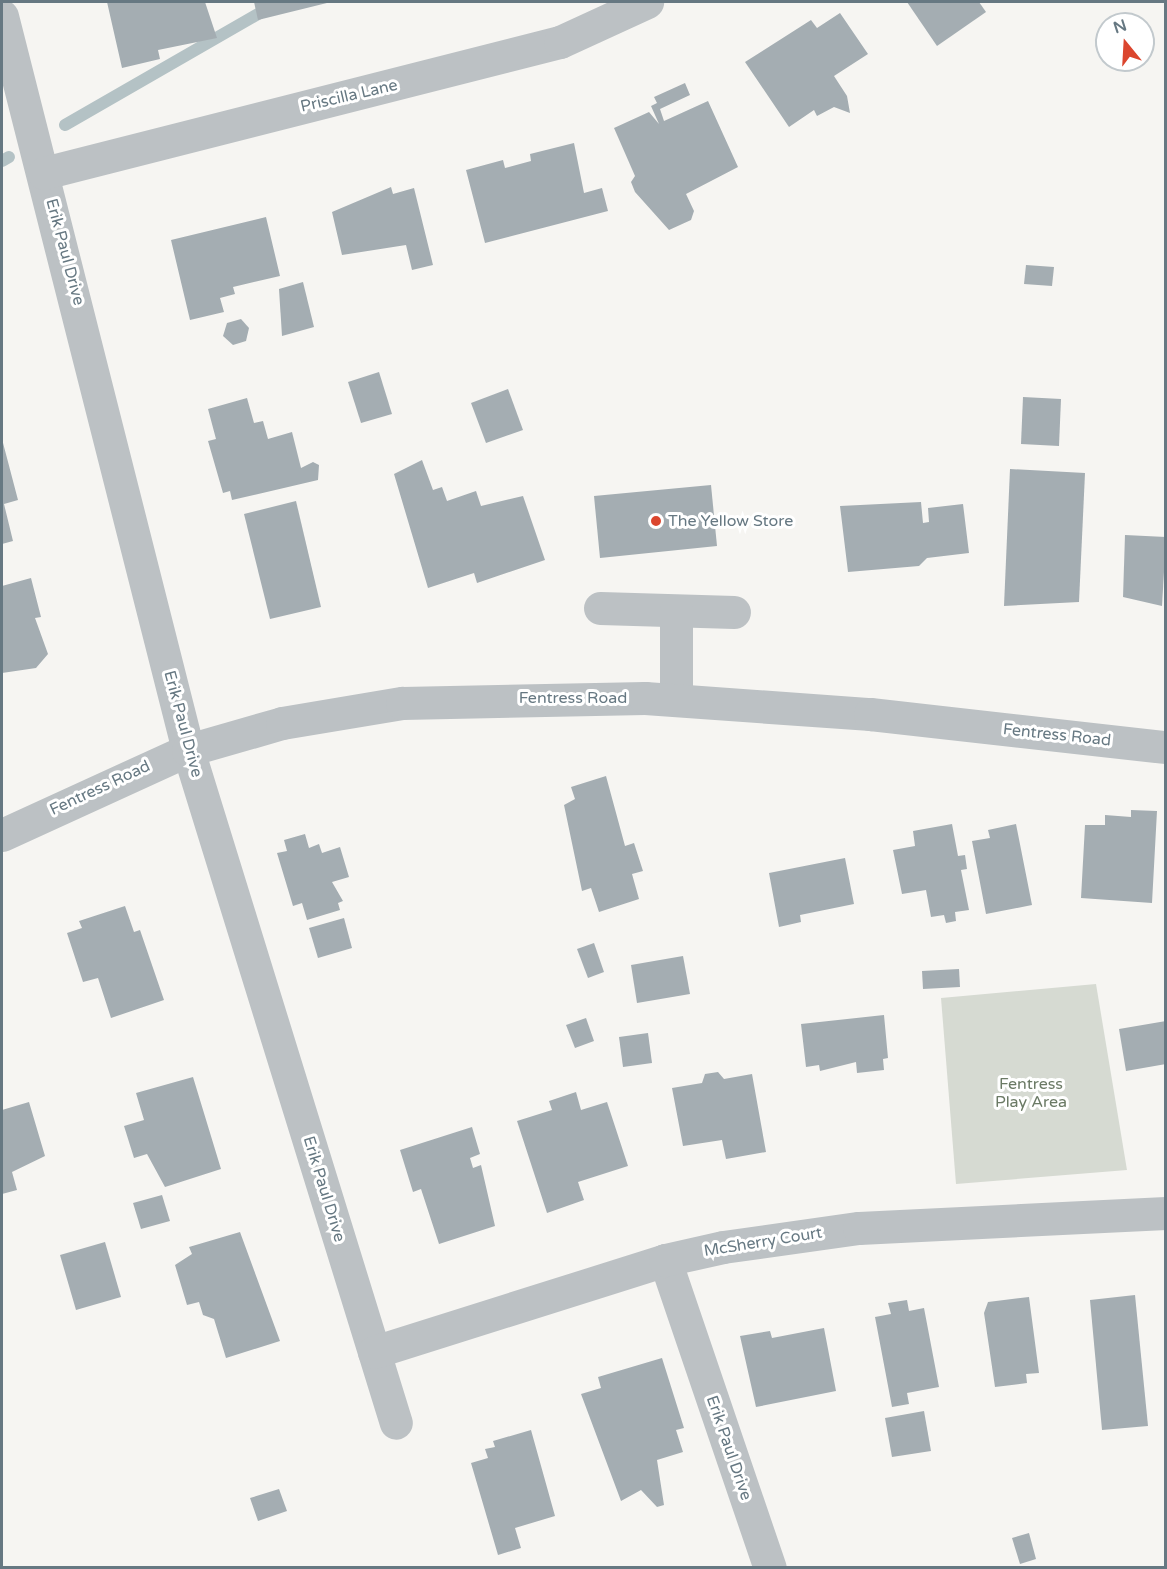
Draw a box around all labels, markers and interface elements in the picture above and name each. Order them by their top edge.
north arrow [1095,12,1155,72]
text: N [1111,15,1129,38]
street label: Priscilla Lane [299,76,399,116]
street label: Erik Paul Drive [42,197,88,307]
place label: The Yellow Store [668,511,793,531]
marker: The Yellow Store [649,514,663,528]
street label: Erik Paul Drive [160,669,206,779]
street label: Fentress Road [519,688,627,708]
street label: Fentress Road [1002,720,1112,750]
street label: Fentress Road [47,756,153,820]
park label: Fentress Play Area [995,1074,1067,1112]
street label: Erik Paul Drive [299,1134,349,1244]
street label: McSherry Court [702,1223,824,1261]
street label: Erik Paul Drive [702,1393,756,1503]

